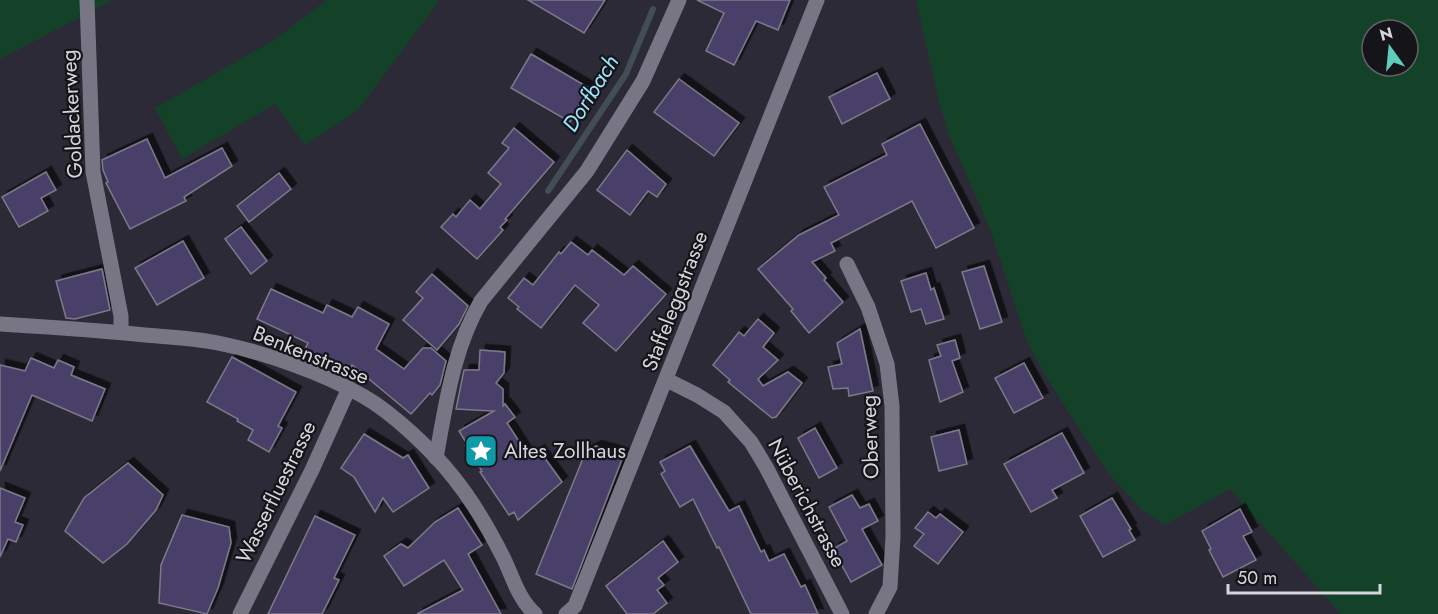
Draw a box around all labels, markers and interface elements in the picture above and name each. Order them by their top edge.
north arrow [1360,18,1420,78]
text: N [1377,21,1395,47]
water label: Dorfbach [554,48,626,138]
street label: Goldackerweg [54,49,90,179]
street label: Staffeleggstrasse [635,227,716,375]
street label: Benkenstrasse [248,318,374,392]
street label: Oberweg [854,395,886,479]
street label: Wasserfluestrasse [229,416,324,568]
place icon: Altes Zollhaus [463,433,499,469]
street label: Nüberichstrasse [760,433,854,573]
place label: Altes Zollhaus [504,436,626,466]
scale bar [1228,557,1380,595]
text: 50 m [1237,565,1277,591]

